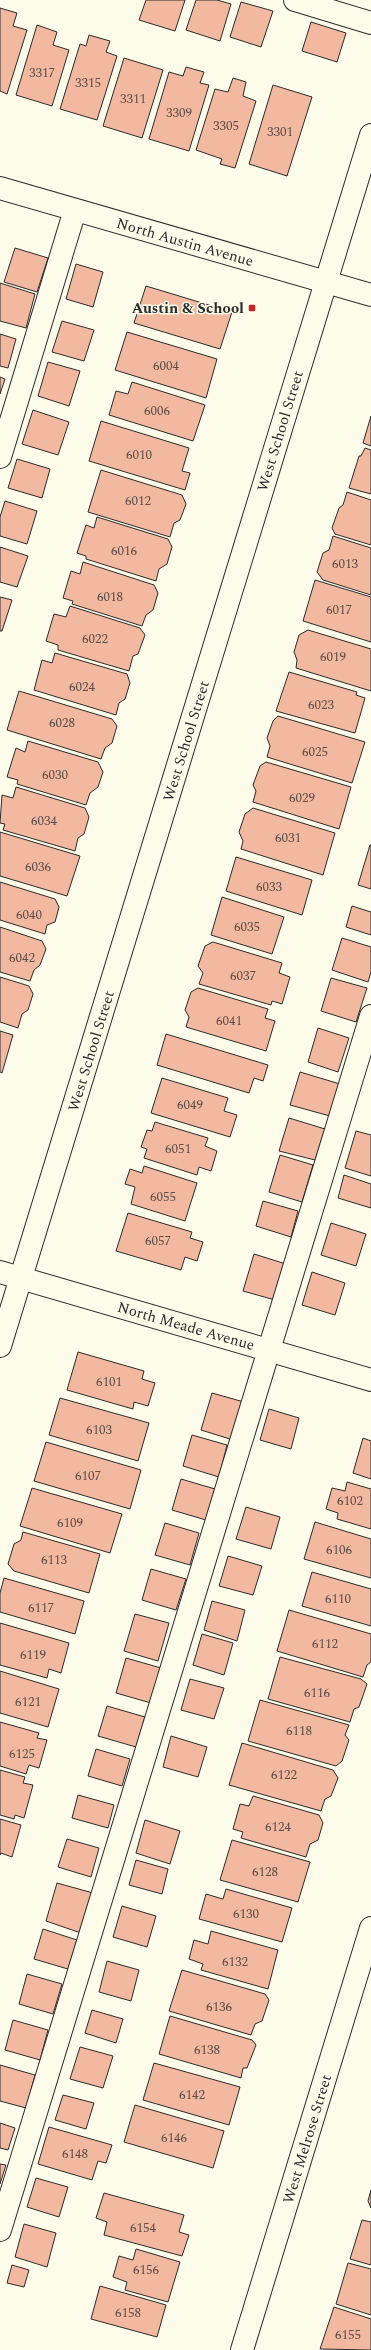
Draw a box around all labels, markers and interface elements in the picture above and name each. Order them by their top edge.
house number: 3317 [29,63,55,83]
house number: 3315 [75,73,101,93]
house number: 3311 [120,89,146,109]
house number: 3309 [166,103,193,123]
house number: 3305 [213,116,239,136]
house number: 3301 [267,122,293,142]
street label: North Austin Avenue [114,212,256,273]
place label: Austin & School [132,297,244,320]
marker: Austin & School [247,303,257,313]
house number: 6004 [153,356,180,376]
street label: West School Street [251,368,310,494]
house number: 6006 [144,401,171,421]
house number: 6010 [126,445,153,465]
house number: 6012 [125,491,151,511]
house number: 6016 [111,541,138,561]
house number: 6013 [332,554,359,574]
house number: 6018 [97,587,123,607]
house number: 6017 [326,600,352,620]
house number: 6022 [82,629,108,649]
house number: 6019 [320,647,347,667]
house number: 6024 [69,677,96,697]
street label: West School Street [157,678,216,804]
house number: 6023 [308,695,335,715]
house number: 6028 [49,713,75,733]
house number: 6025 [302,742,328,762]
house number: 6030 [42,765,69,785]
house number: 6029 [289,788,316,808]
house number: 6034 [31,811,58,831]
house number: 6031 [275,828,301,848]
house number: 6036 [25,857,52,877]
house number: 6033 [256,877,283,897]
house number: 6040 [16,905,43,925]
house number: 6035 [234,917,260,937]
house number: 6042 [9,948,35,968]
house number: 6037 [230,966,256,986]
street label: West School Street [62,988,121,1114]
house number: 6041 [216,1011,242,1031]
house number: 6049 [177,1095,204,1115]
house number: 6051 [165,1139,191,1159]
house number: 6055 [150,1187,176,1207]
house number: 6057 [145,1231,171,1251]
street label: North Meade Avenue [115,1296,257,1357]
house number: 6101 [96,1372,122,1392]
house number: 6103 [86,1420,113,1440]
house number: 6107 [75,1466,101,1486]
house number: 6102 [337,1491,363,1511]
house number: 6109 [57,1513,84,1533]
house number: 6106 [326,1540,353,1560]
house number: 6113 [41,1550,68,1570]
house number: 6110 [325,1589,352,1609]
house number: 6117 [28,1598,54,1618]
house number: 6112 [312,1634,338,1654]
house number: 6119 [20,1645,47,1665]
house number: 6116 [304,1683,331,1703]
house number: 6121 [15,1692,41,1712]
house number: 6118 [286,1721,312,1741]
house number: 6125 [9,1744,35,1764]
house number: 6122 [271,1765,297,1785]
house number: 6124 [265,1817,292,1837]
house number: 6128 [252,1862,278,1882]
house number: 6130 [233,1904,260,1924]
house number: 6132 [222,1952,248,1972]
house number: 6136 [206,1997,233,2017]
house number: 6138 [194,2040,220,2060]
street label: West Melrose Street [277,2072,338,2207]
house number: 6142 [179,2085,205,2105]
house number: 6146 [161,2128,188,2148]
house number: 6148 [62,2144,88,2164]
house number: 6154 [130,2218,157,2238]
house number: 6156 [133,2260,160,2280]
house number: 6158 [115,2303,141,2323]
house number: 6155 [335,2325,361,2345]

